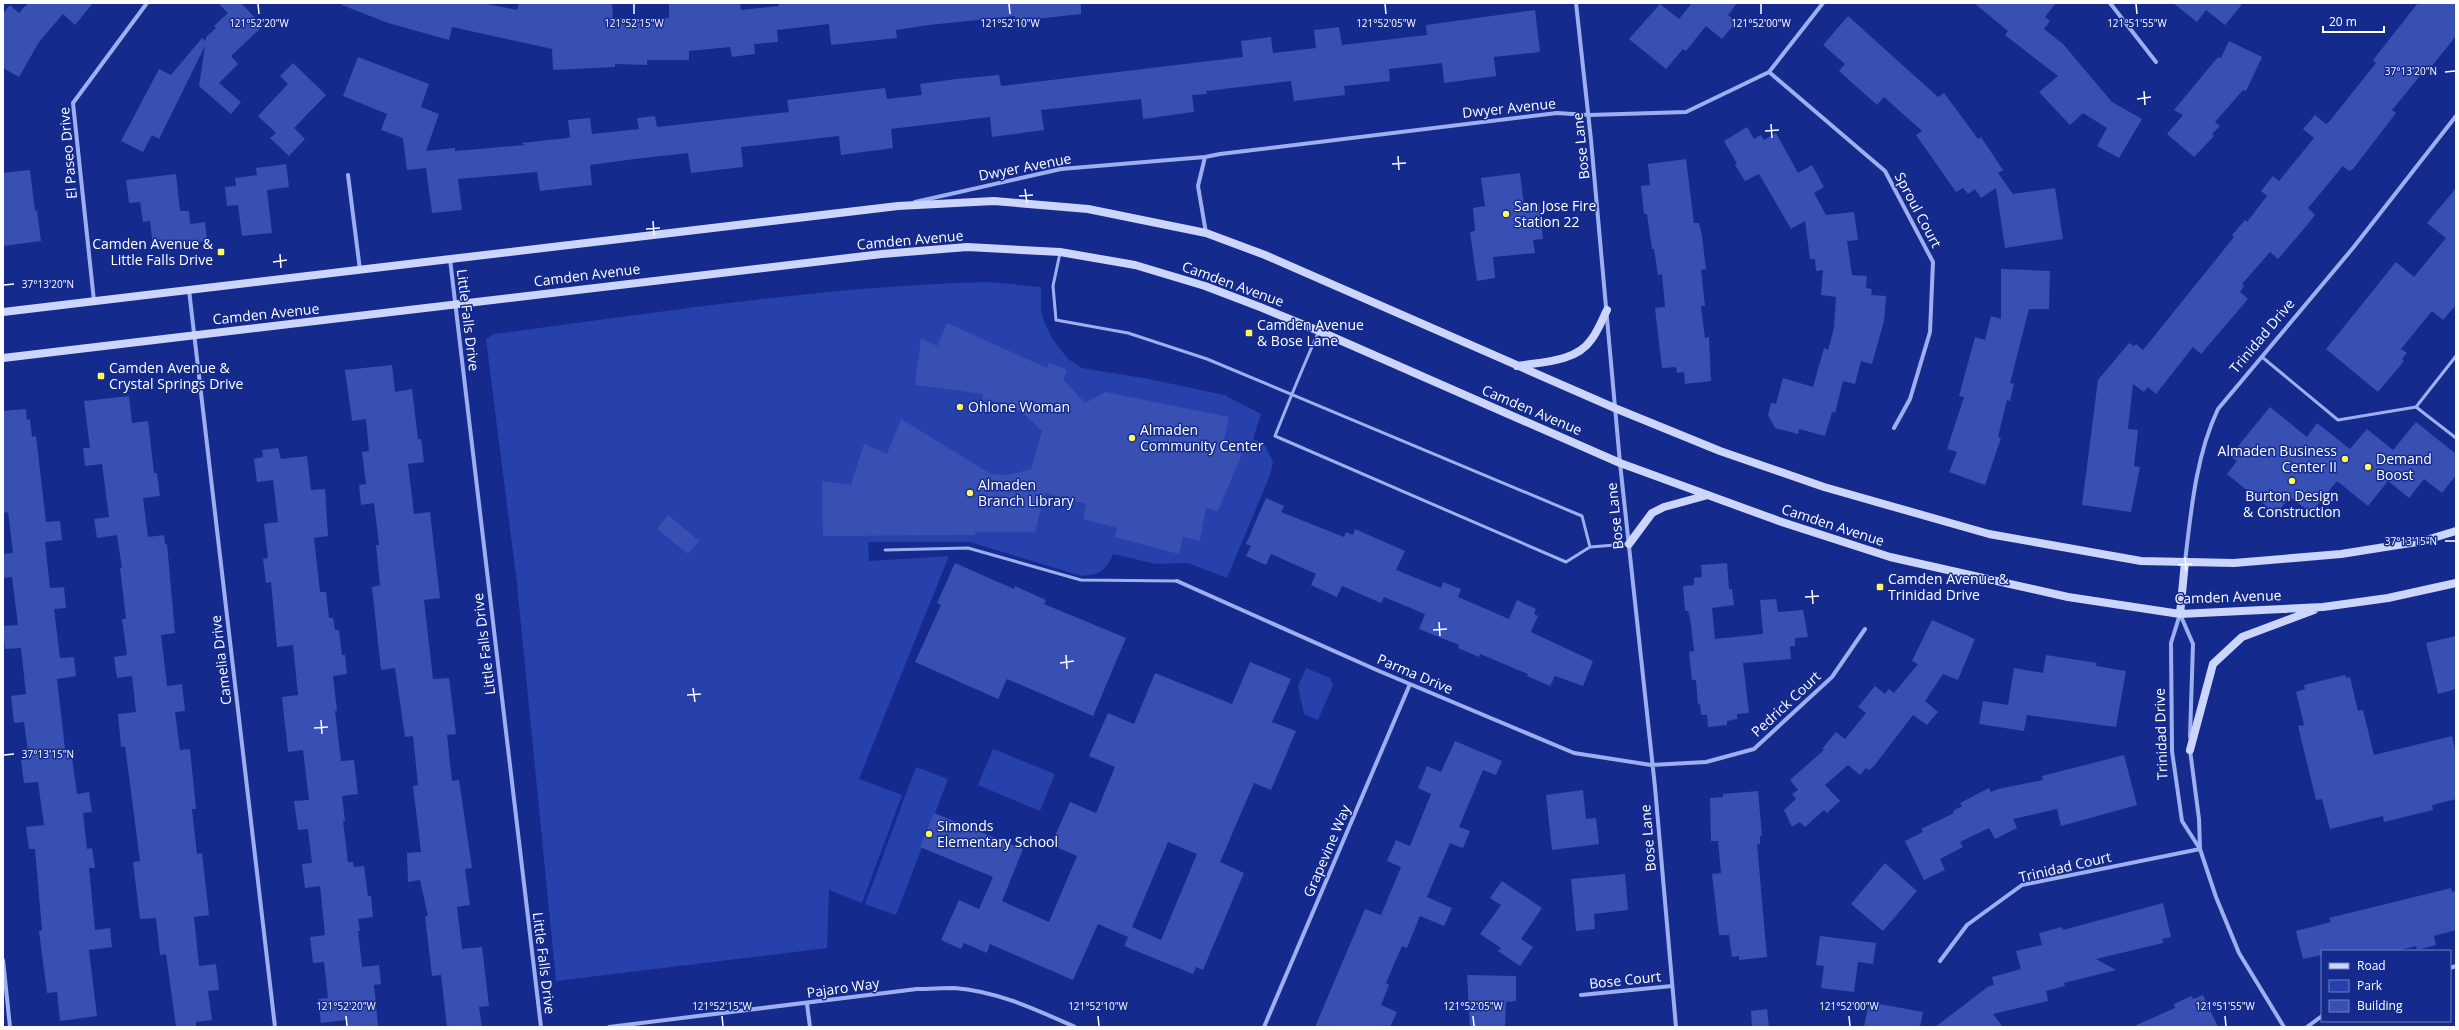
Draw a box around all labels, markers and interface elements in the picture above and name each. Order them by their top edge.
scale bar [2323,8,2384,34]
text: 20 m [2329,13,2357,30]
text: 121°52'20"W [229,16,290,30]
text: 121°52'15"W [604,16,665,30]
text: 121°52'10"W [980,16,1041,30]
text: 121°52'05"W [1356,16,1417,30]
text: 121°52'00"W [1731,16,1792,30]
text: 121°51'55"W [2107,16,2168,30]
text: 37°13'20"N [2385,64,2437,78]
street label: Dwyer Avenue [1461,93,1557,122]
street label: El Paseo Drive [54,106,81,200]
street label: Bose Lane [1568,112,1593,180]
street label: Dwyer Avenue [977,148,1073,185]
street label: Sproul Court [1891,169,1946,251]
place label: San Jose Fire Station 22 [1514,196,1597,231]
marker: San Jose Fire Station 22 [1501,209,1511,219]
street label: Camden Avenue [856,225,964,254]
place label: Camden Avenue & Little Falls Drive [92,234,214,269]
marker: Camden Avenue & Little Falls Drive [216,247,226,257]
street label: Camden Avenue [1180,256,1287,311]
street label: Camden Avenue [533,259,641,290]
street label: Little Falls Drive [453,268,484,372]
text: 37°13'20"N [22,277,74,291]
street label: Trinidad Drive [2225,294,2299,377]
street label: Camden Avenue [212,298,320,329]
place label: Camden Avenue & Bose Lane [1257,315,1364,350]
marker: Camden Avenue & Bose Lane [1244,328,1254,338]
place label: Camden Avenue & Crystal Springs Drive [109,358,244,393]
marker: Camden Avenue & Crystal Springs Drive [96,371,106,381]
street label: Camden Avenue [1479,380,1585,439]
place label: Ohlone Woman [968,397,1070,416]
marker: Ohlone Woman [955,402,965,412]
place label: Almaden Community Center [1140,420,1264,455]
marker: Almaden Community Center [1127,433,1137,443]
place label: Almaden Business Center II [2218,441,2337,476]
place label: Demand Boost [2376,449,2432,484]
marker: Almaden Business Center II [2340,454,2350,464]
marker: Demand Boost [2363,462,2373,472]
place label: Almaden Branch Library [978,475,1075,510]
marker: Burton Design & Construction [2287,476,2297,486]
street label: Bose Lane [1602,482,1627,550]
place label: Burton Design & Construction [2243,486,2341,521]
marker: Almaden Branch Library [965,488,975,498]
street label: Camden Avenue [1779,499,1887,550]
text: 37°13'15"N [2385,534,2437,548]
place label: Camden Avenue & Trinidad Drive [1888,569,2010,604]
marker: Camden Avenue & Trinidad Drive [1875,582,1885,592]
street label: Camden Avenue [2174,585,2282,608]
street label: Little Falls Drive [468,592,499,696]
street label: Camelia Drive [206,614,235,706]
street label: Parma Drive [1374,649,1456,698]
street label: Pedrick Court [1747,667,1824,741]
street label: Trinidad Drive [2149,688,2172,780]
text: 37°13'15"N [22,747,74,761]
street label: Grapevine Way [1299,801,1355,900]
street label: Bose Lane [1635,804,1660,872]
place label: Simonds Elementary School [937,816,1058,851]
marker: Simonds Elementary School [924,829,934,839]
street label: Trinidad Court [2017,847,2113,886]
street label: Little Falls Drive [529,911,560,1015]
legend [2321,950,2451,1022]
text: Road [2357,957,2386,974]
street label: Bose Court [1588,966,1662,993]
street label: Pajaro Way [805,973,881,1002]
text: Park [2357,977,2383,994]
text: Building [2357,997,2403,1014]
text: 121°52'20"W [316,999,377,1013]
text: 121°52'15"W [692,999,753,1013]
text: 121°52'10"W [1068,999,1129,1013]
text: 121°52'05"W [1443,999,1504,1013]
text: 121°52'00"W [1819,999,1880,1013]
text: 121°51'55"W [2195,999,2256,1013]

